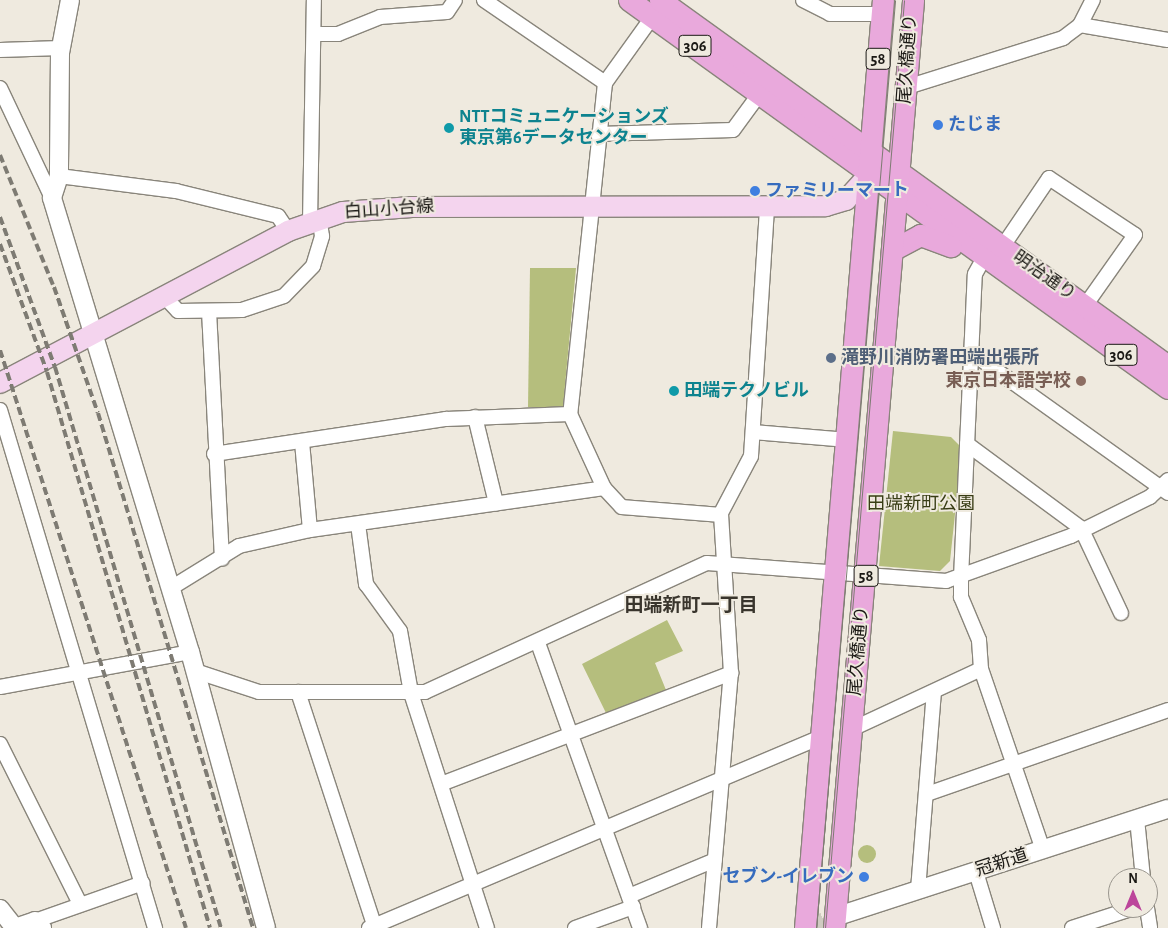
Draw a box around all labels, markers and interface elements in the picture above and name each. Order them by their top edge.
street label: 尾久橋通り [894,13,922,105]
road number: 306 [678,32,712,59]
road number: 58 [866,46,890,72]
place label: NTTコミュニケーションズ 東京第6データセンター [459,107,669,150]
place label: たじま [948,114,1002,136]
marker: たじま [932,119,944,131]
marker: NTTコミュニケーションズ 東京第6データセンター [443,122,455,134]
place label: ファミリーマート [765,180,909,202]
marker: ファミリーマート [749,185,761,197]
street label: 白山小台線 [343,196,435,224]
street label: 明治通り [1008,247,1080,305]
road number: 306 [1104,342,1138,368]
place label: 滝野川消防署田端出張所 [841,347,1039,369]
marker: 滝野川消防署田端出張所 [825,352,837,364]
place label: 東京日本語学校 [945,370,1071,392]
marker: 東京日本語学校 [1075,375,1087,387]
place label: 田端テクノビル [684,380,810,402]
marker: 田端テクノビル [668,385,680,397]
park label: 田端新町公園 [867,493,975,515]
road number: 58 [854,562,878,590]
district label: 田端新町一丁目 [625,595,757,617]
street label: 尾久橋通り [844,605,874,697]
street label: 冠新道 [973,844,1031,882]
place label: セブン-イレブン [723,866,854,888]
north arrow [1108,868,1158,918]
marker: セブン-イレブン [858,871,870,883]
text: N [1128,872,1138,886]

